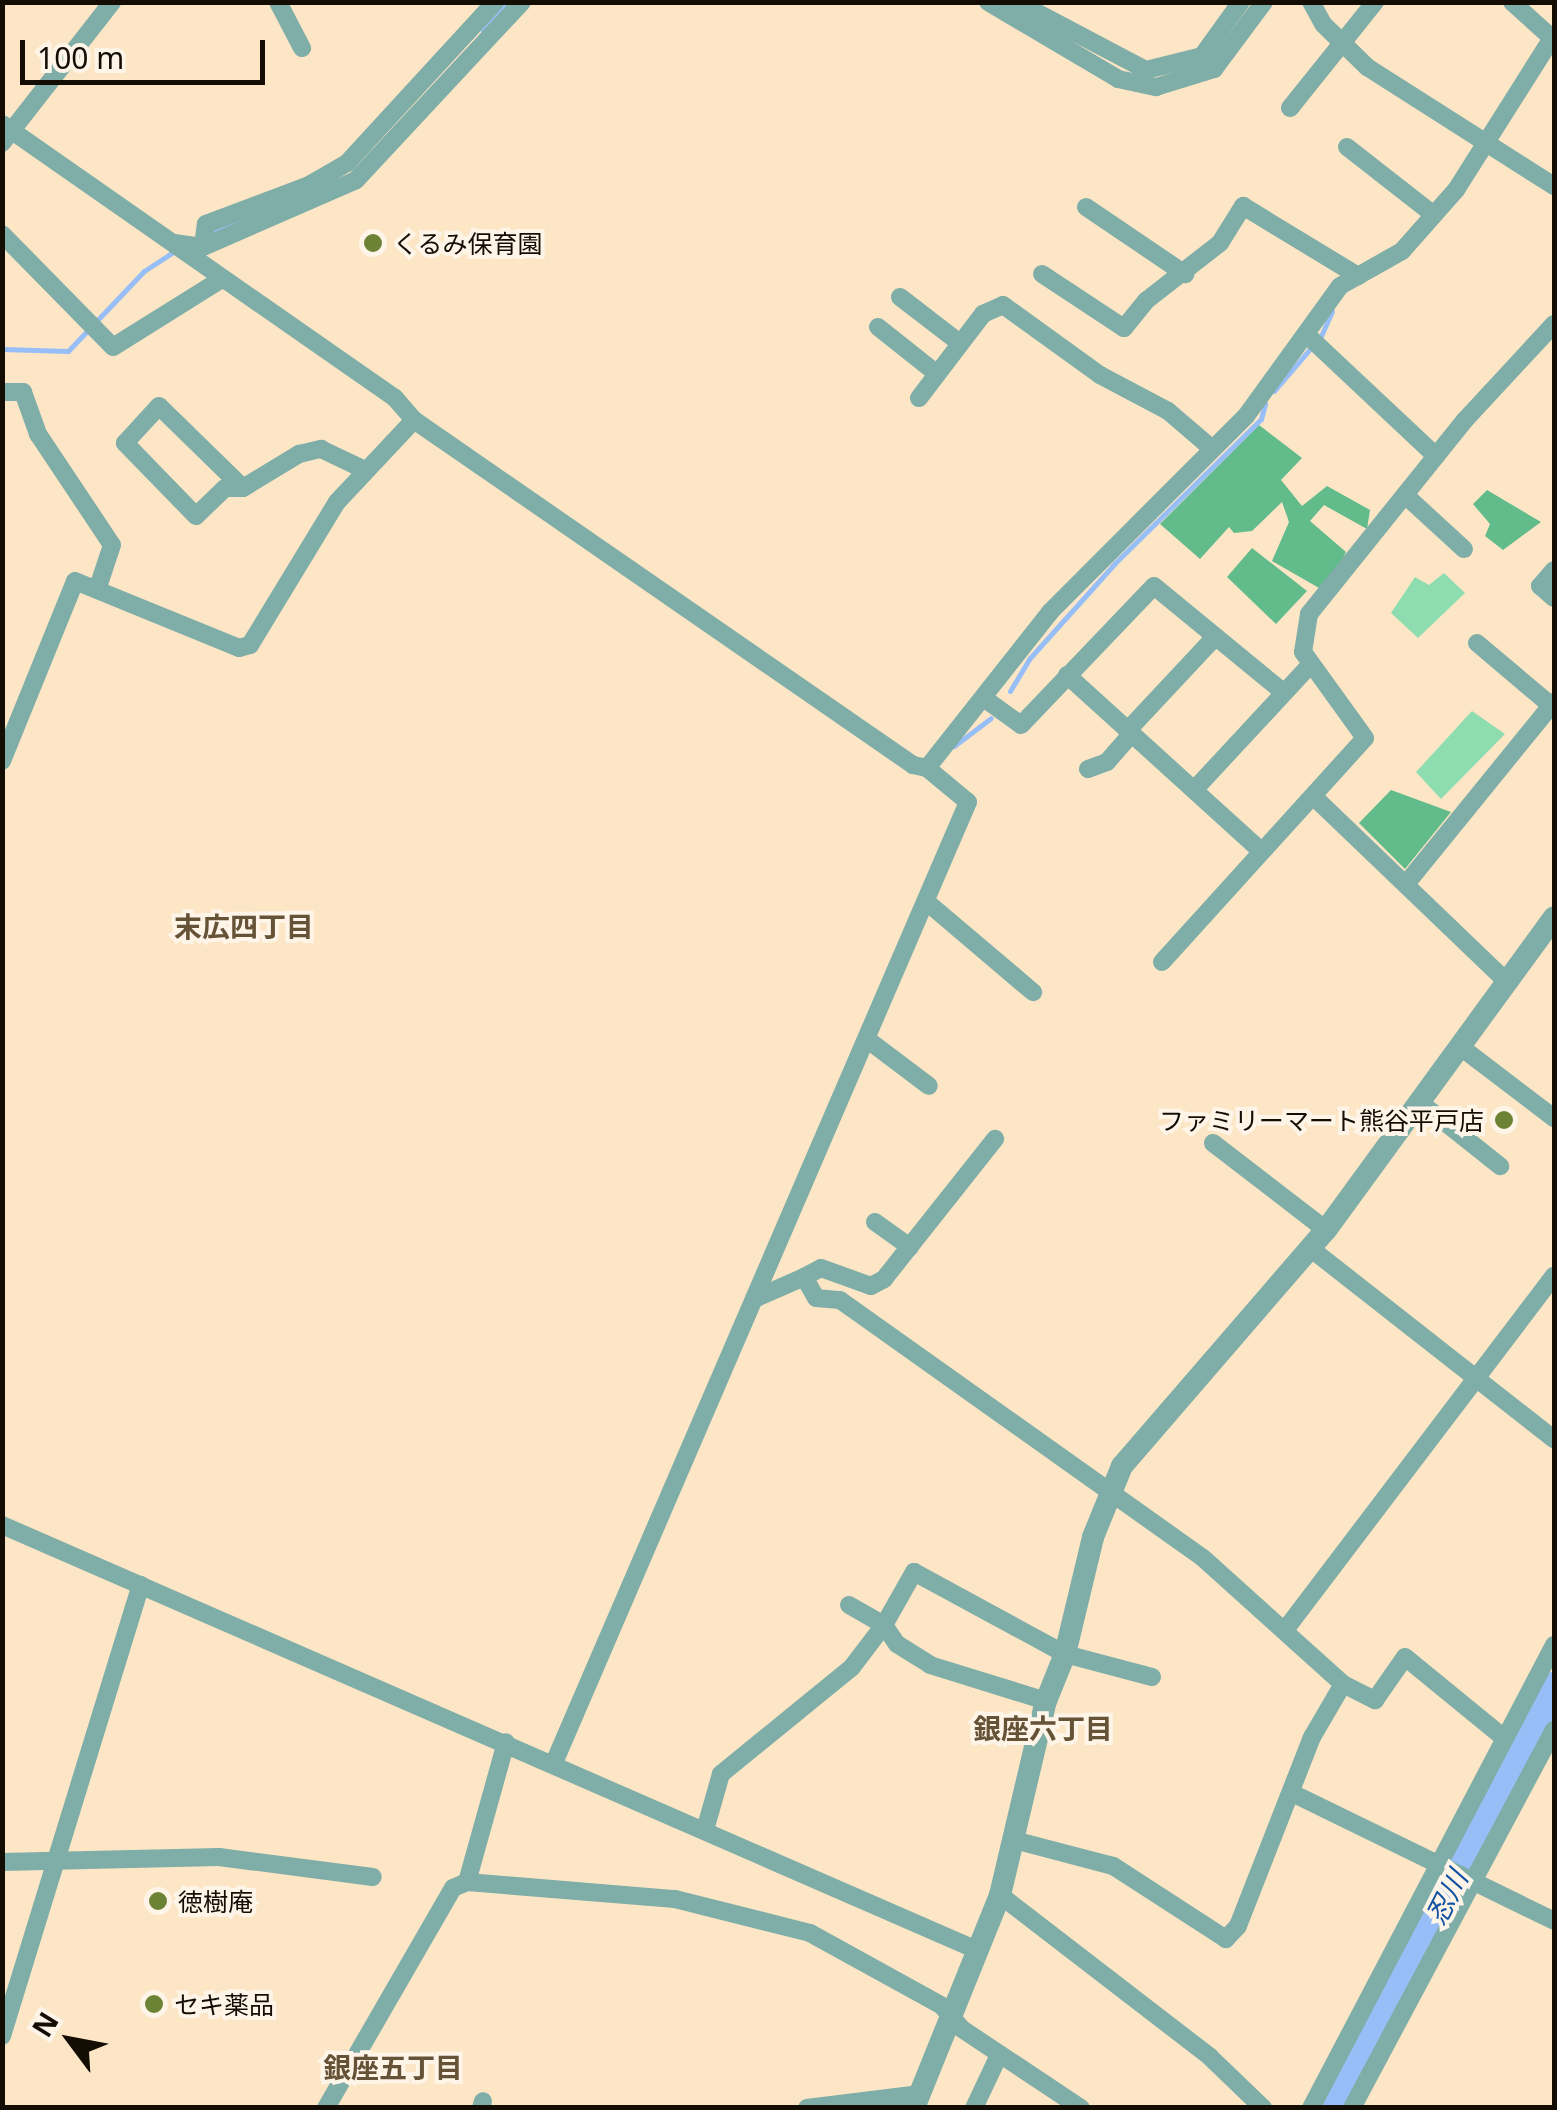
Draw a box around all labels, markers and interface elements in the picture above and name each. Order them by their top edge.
scale bar [25,20,270,82]
text: 100 m [37,37,124,78]
place label: くるみ保育園 [393,228,543,258]
marker: くるみ保育園 [362,232,384,254]
district label: 末広四丁目 [174,909,314,943]
place label: ファミリーマート熊谷平戸店 [1159,1105,1484,1135]
marker: ファミリーマート熊谷平戸店 [1493,1109,1515,1131]
district label: 銀座六丁目 [973,1711,1113,1745]
water label: 忍川 [1418,1864,1474,1930]
place label: 徳樹庵 [178,1886,253,1916]
marker: 徳樹庵 [147,1890,169,1912]
place label: セキ薬品 [174,1989,274,2019]
north arrow [20,1990,120,2090]
marker: セキ薬品 [143,1993,165,2015]
text: N [22,2004,67,2044]
district label: 銀座五丁目 [323,2050,463,2084]

